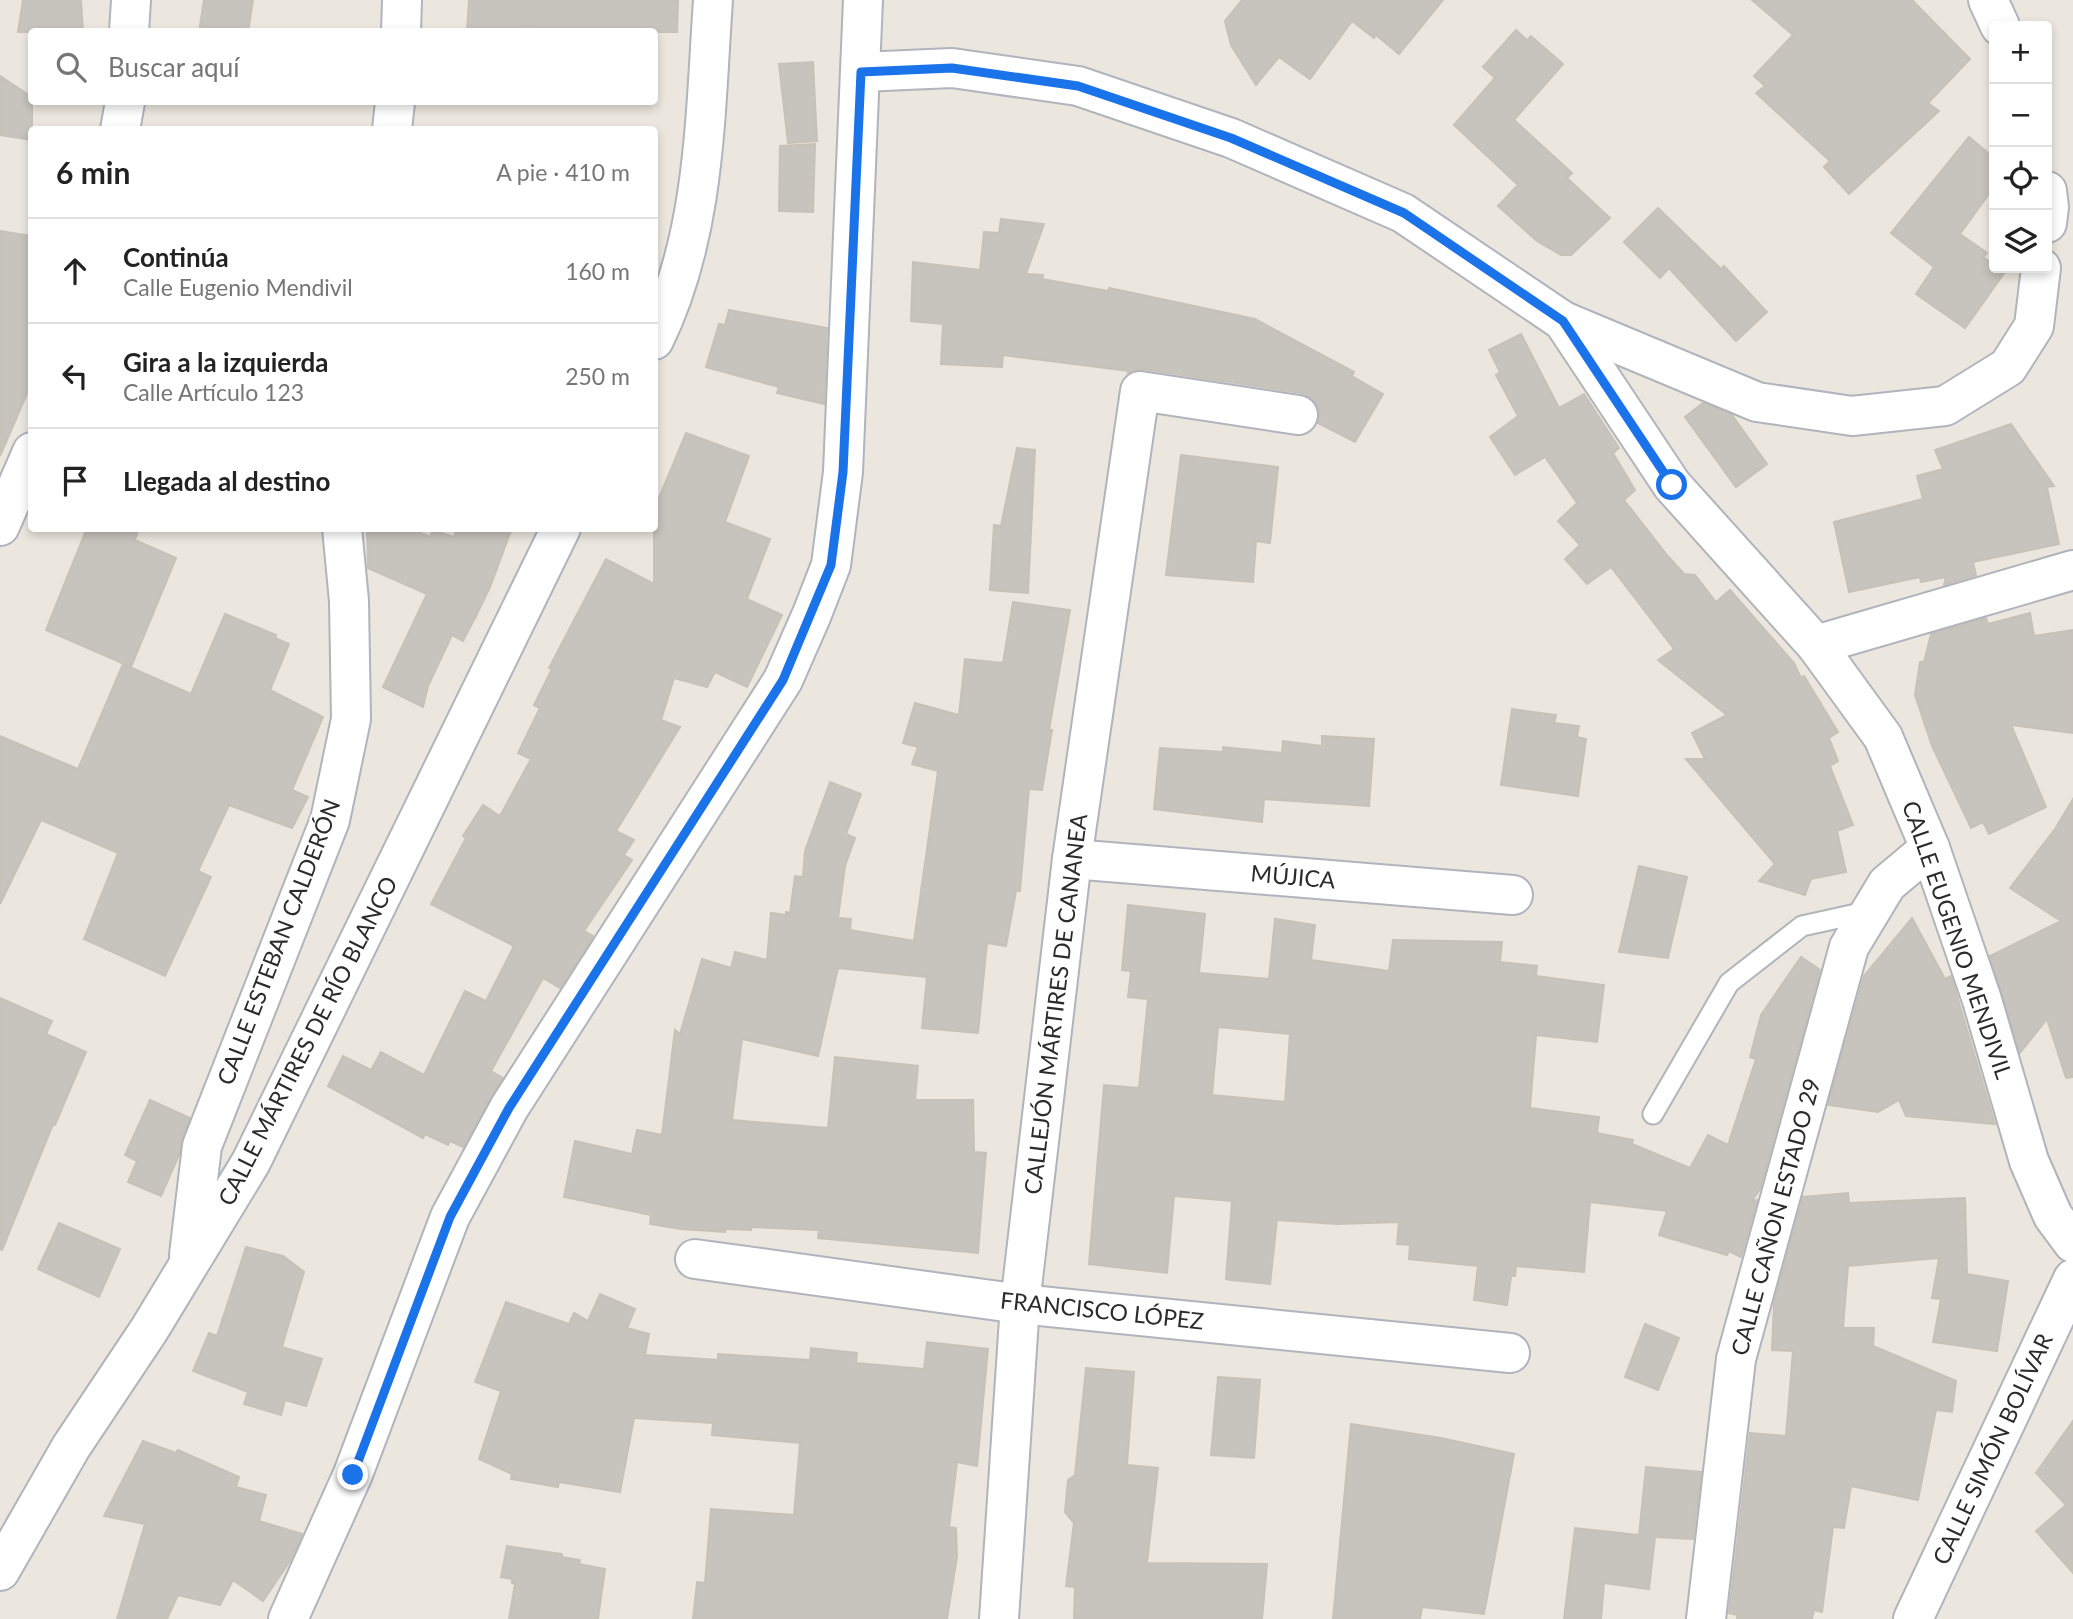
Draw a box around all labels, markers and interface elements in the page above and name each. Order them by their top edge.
map controls [1989,21,2052,273]
button: + [1989,21,2052,84]
search box [28,28,658,105]
icon: search [52,48,90,86]
text: Buscar aquí [108,51,239,83]
button: − [1989,84,2052,147]
button: locate [1989,147,2052,210]
text: 6 min [56,154,130,190]
text: A pie · 410 m [496,158,630,186]
button: layers [1989,210,2052,273]
text: Continúa [123,241,229,273]
icon: ahead [56,252,94,290]
text: 160 m [565,257,630,285]
text: Calle Eugenio Mendivil [123,273,353,301]
text: Gira a la izquierda [123,346,329,378]
icon: left [56,357,94,395]
text: 250 m [565,362,630,390]
text: Calle Artículo 123 [123,378,304,406]
icon: arrive [56,462,94,500]
text: Llegada al destino [123,465,330,497]
route start [1656,469,1687,500]
street label: CALLE ESTEBAN CALDERÓN [211,795,346,1088]
street label: CALLE EUGENIO MENDIVIL [1897,797,2019,1083]
street label: CALLEJÓN MÁRTIRES DE CANANEA [1018,811,1092,1196]
street label: MÚJICA [1250,858,1337,894]
street label: CALLE MÁRTIRES DE RÍO BLANCO [212,871,403,1210]
street label: CALLE CAÑON ESTADO 29 [1725,1075,1826,1358]
street label: FRANCISCO LÓPEZ [999,1285,1205,1335]
street label: CALLE SIMÓN BOLÍVAR [1926,1328,2058,1569]
route end [337,1459,368,1490]

